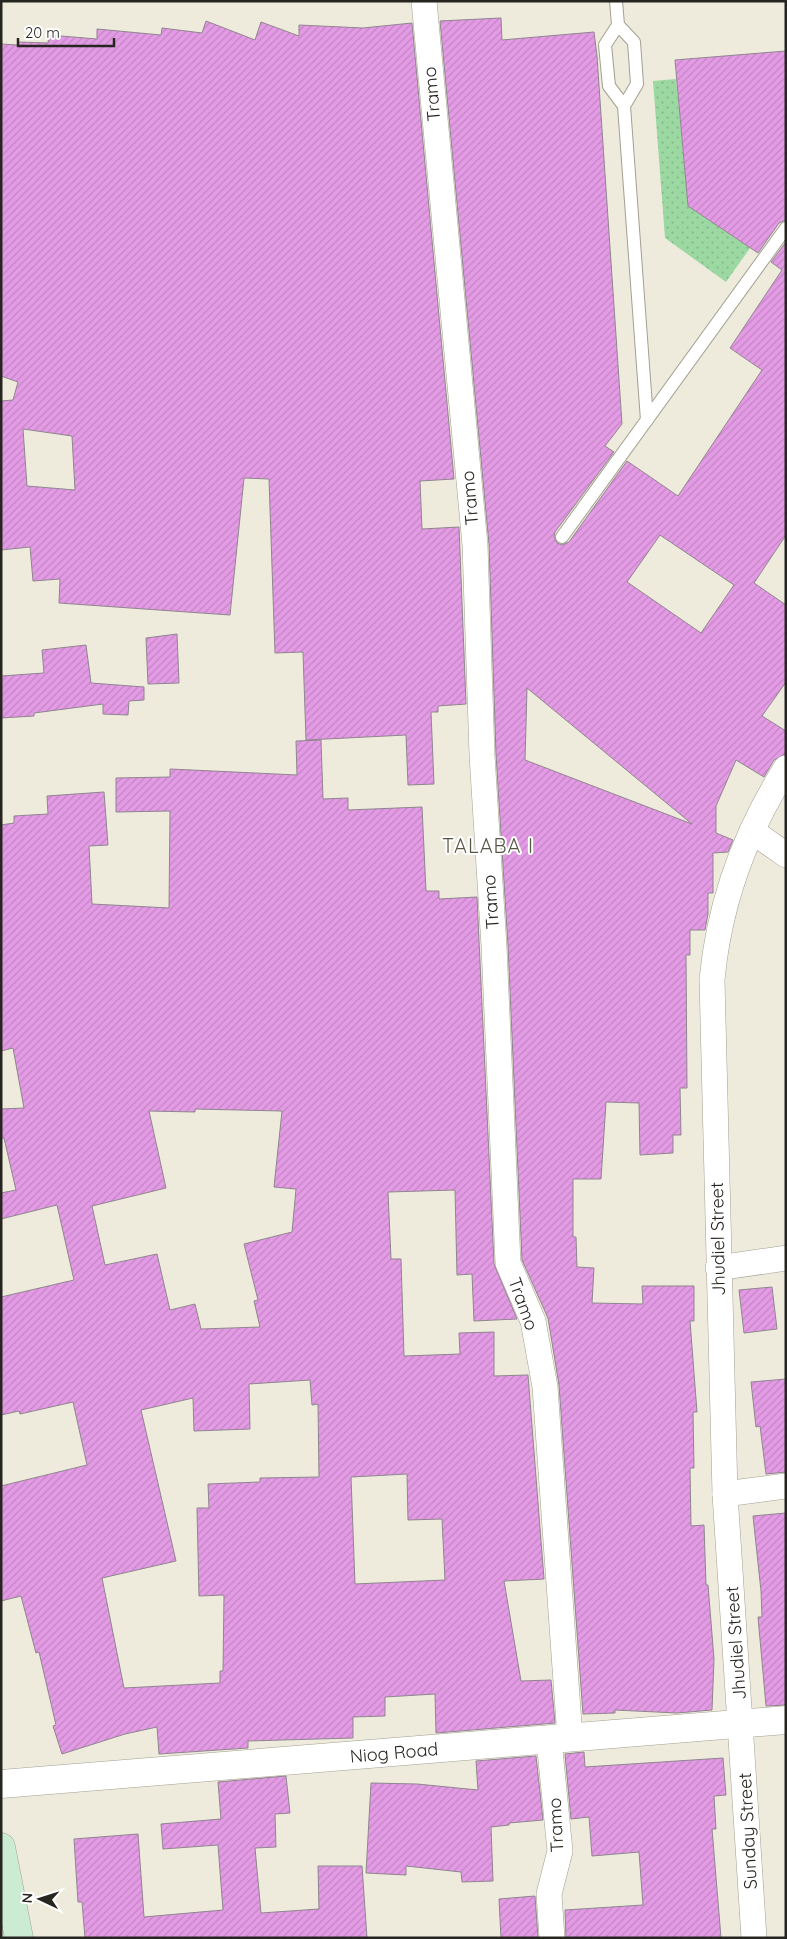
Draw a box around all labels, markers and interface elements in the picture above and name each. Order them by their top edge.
scale bar [18,15,114,47]
text: 20 m [25,23,60,42]
street label: Tramo [418,66,445,122]
street label: Tramo [456,470,483,526]
district label: TALABA I [442,833,534,858]
street label: Tramo [477,874,504,930]
street label: Jhudiel Street [705,1182,730,1296]
street label: Tramo [503,1274,544,1333]
street label: Jhudiel Street [720,1585,751,1701]
street label: Niog Road [349,1737,439,1768]
street label: Sunday Street [733,1772,762,1890]
street label: Tramo [543,1797,568,1853]
north arrow [15,1874,65,1924]
text: N [18,1892,36,1904]

